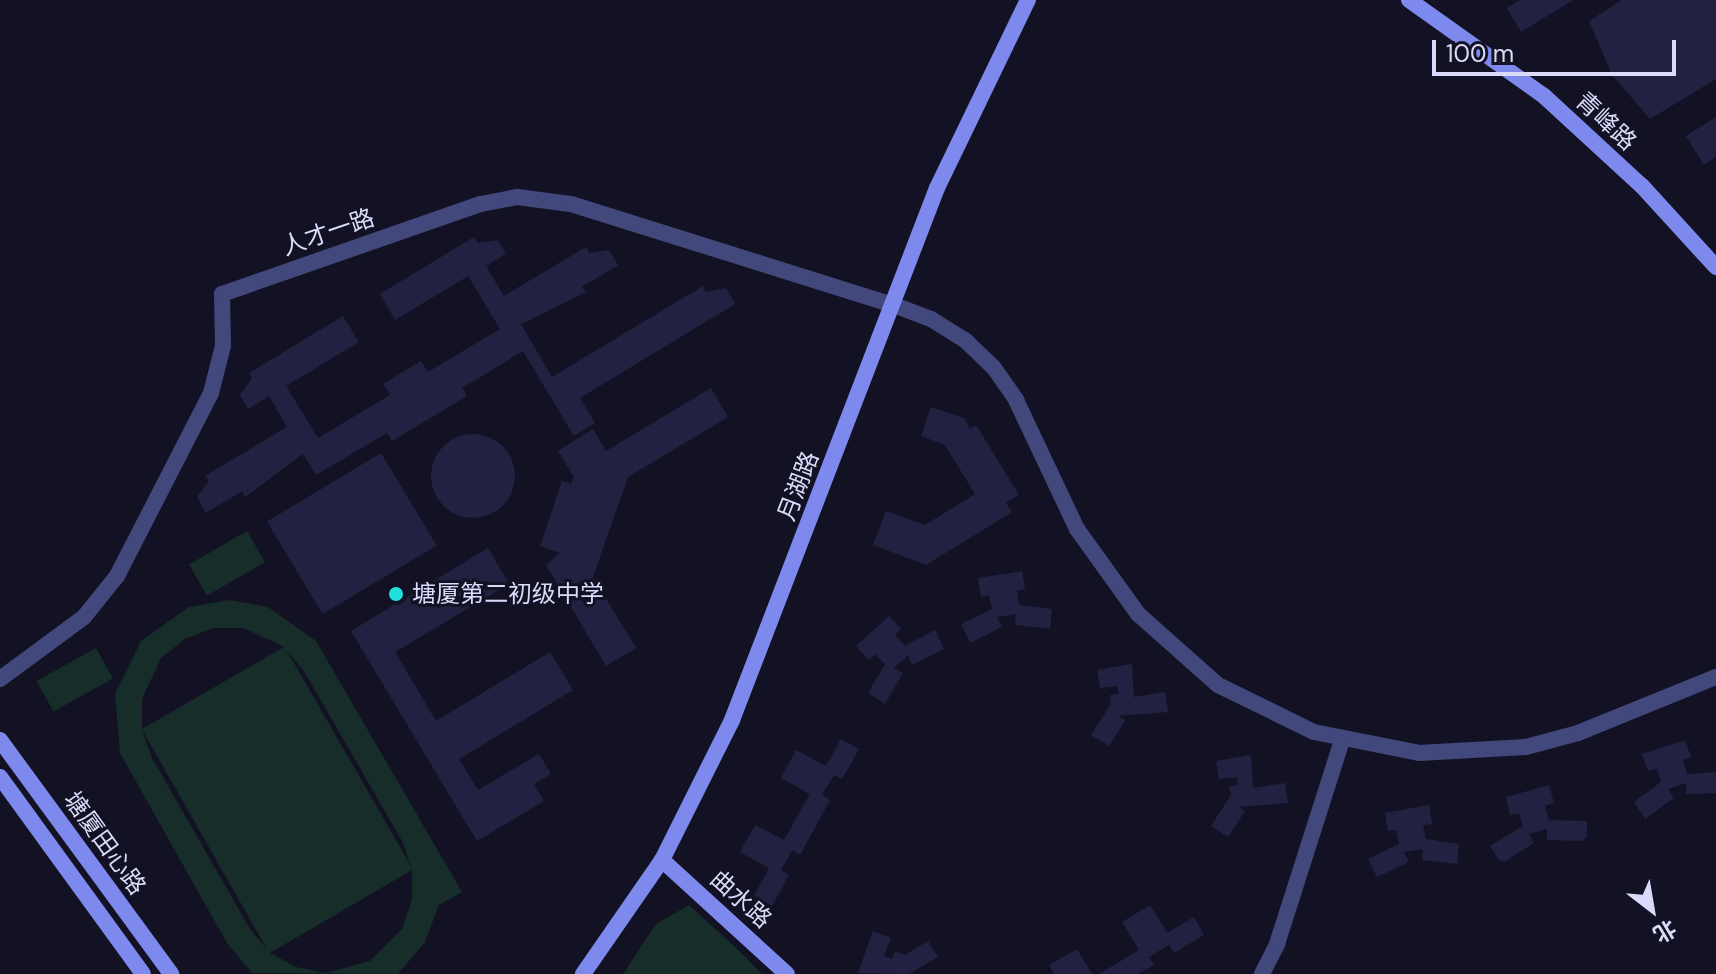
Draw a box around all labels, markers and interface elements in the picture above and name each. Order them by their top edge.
scale bar [1436,24,1680,74]
text: 100 m [1446,38,1514,69]
street label: 青峰路 [1570,86,1642,156]
street label: 人才一路 [278,203,378,261]
street label: 月湖路 [772,447,824,525]
place label: 塘厦第二初级中学 [412,580,604,608]
marker: 塘厦第二初级中学 [387,585,405,603]
street label: 塘厦田心路 [58,786,152,900]
street label: 曲水路 [705,864,777,934]
north arrow [1612,870,1692,950]
text: 北 [1648,913,1682,949]

